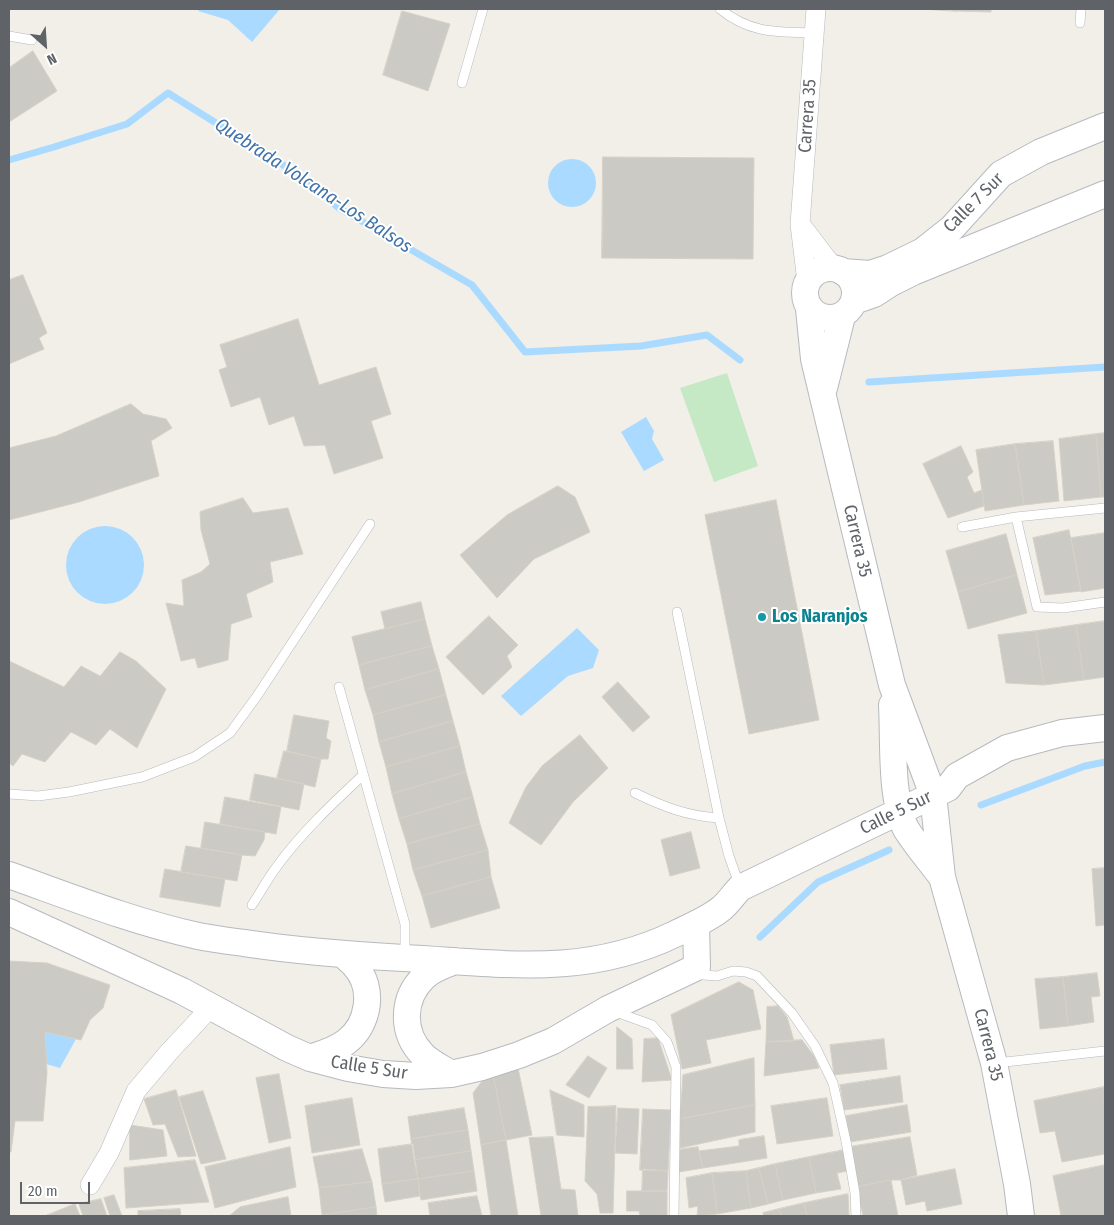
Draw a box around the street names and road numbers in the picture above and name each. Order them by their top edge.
street label: Carrera 35 [795,78,821,154]
street label: Calle 7 Sur [939,168,1009,238]
street label: Carrera 35 [838,503,876,579]
street label: Calle 5 Sur [857,786,935,840]
street label: Carrera 35 [969,1007,1007,1083]
street label: Calle 5 Sur [329,1051,409,1085]

